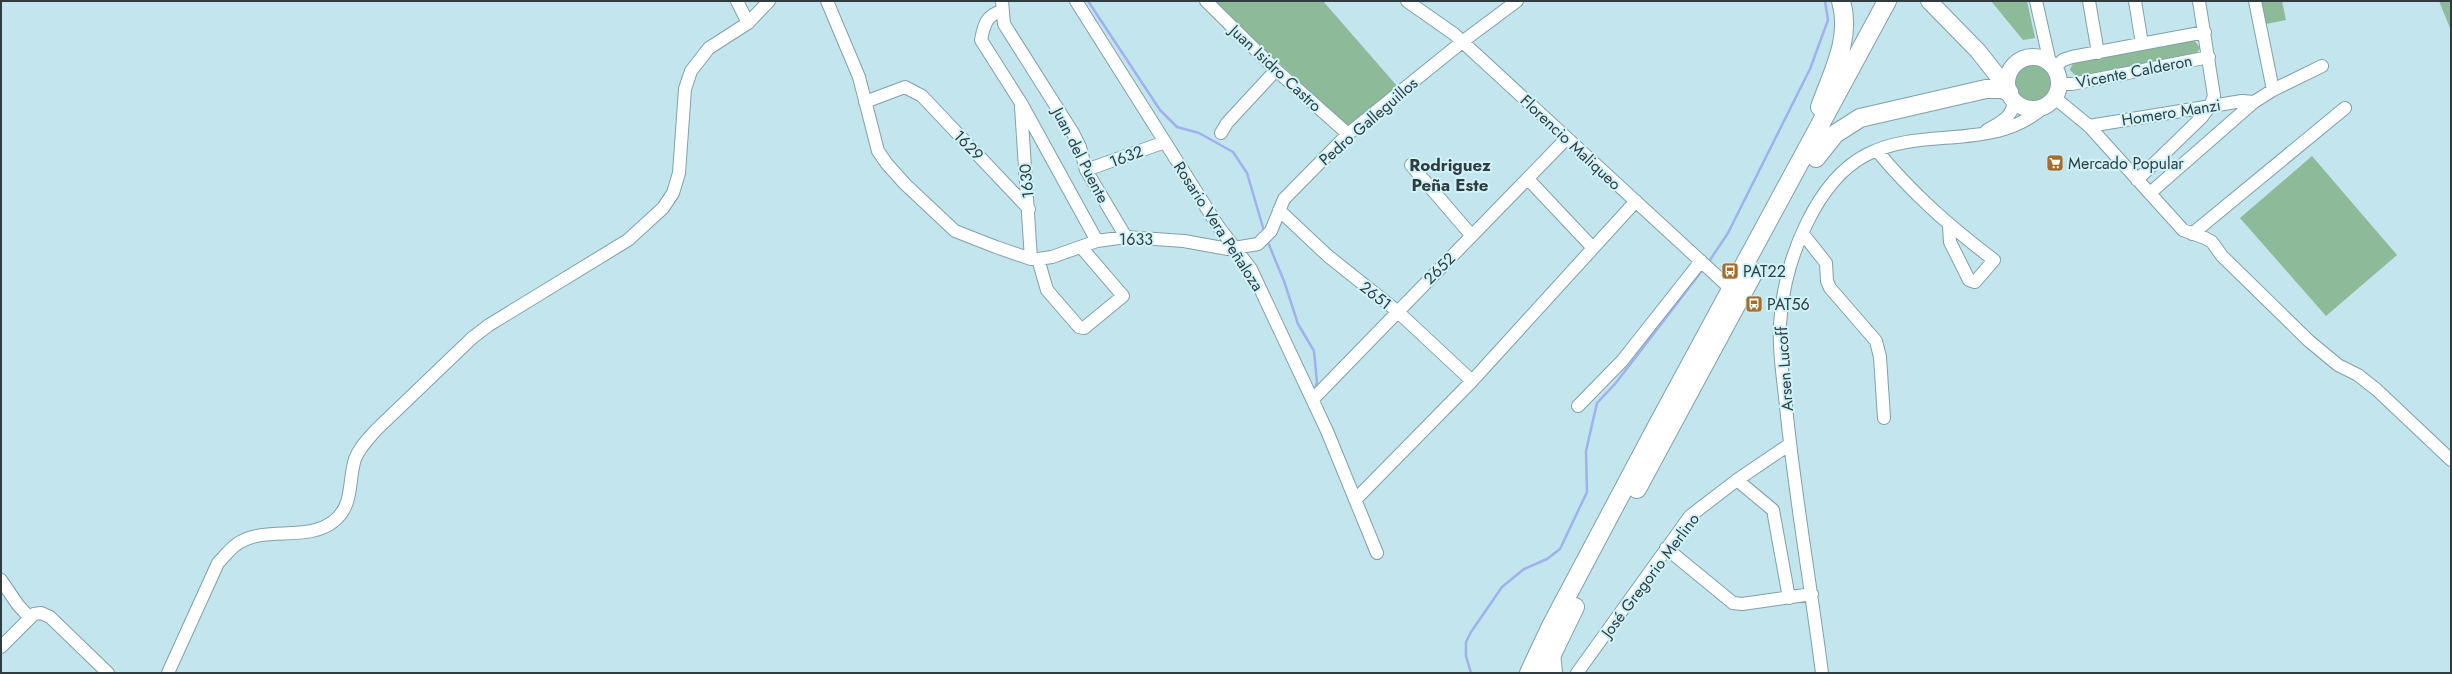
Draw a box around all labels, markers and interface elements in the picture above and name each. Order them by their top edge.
street label: Juan Isidro Castro [1223,18,1327,117]
street label: Vicente Calderon [2074,49,2194,94]
street label: Pedro Galleguillos [1314,72,1423,171]
street label: Florencio Maliqueo [1515,89,1626,196]
street label: Homero Manzi [2120,93,2222,132]
street label: Juan del Puente [1046,102,1115,207]
street label: 1629 [948,125,989,166]
street label: 1632 [1106,140,1146,173]
place label: Mercado Popular [2068,152,2184,175]
district label: Rodriguez Peña Este [1409,153,1491,197]
supermarket icon: Mercado Popular [2045,153,2065,173]
street label: Rosario Vera Peñaloza [1168,157,1269,296]
street label: 1630 [1013,162,1040,199]
street label: 1633 [1119,228,1153,251]
street label: 2652 [1418,247,1460,289]
place label: PAT22 [1743,260,1786,283]
bus stop icon: PAT22 [1720,261,1740,281]
street label: 2651 [1355,276,1396,315]
place label: PAT56 [1767,293,1810,316]
bus stop icon: PAT56 [1744,294,1764,314]
street label: Arsen Lucoff [1770,325,1799,412]
street label: José Gregorio Merlino [1595,508,1705,644]

